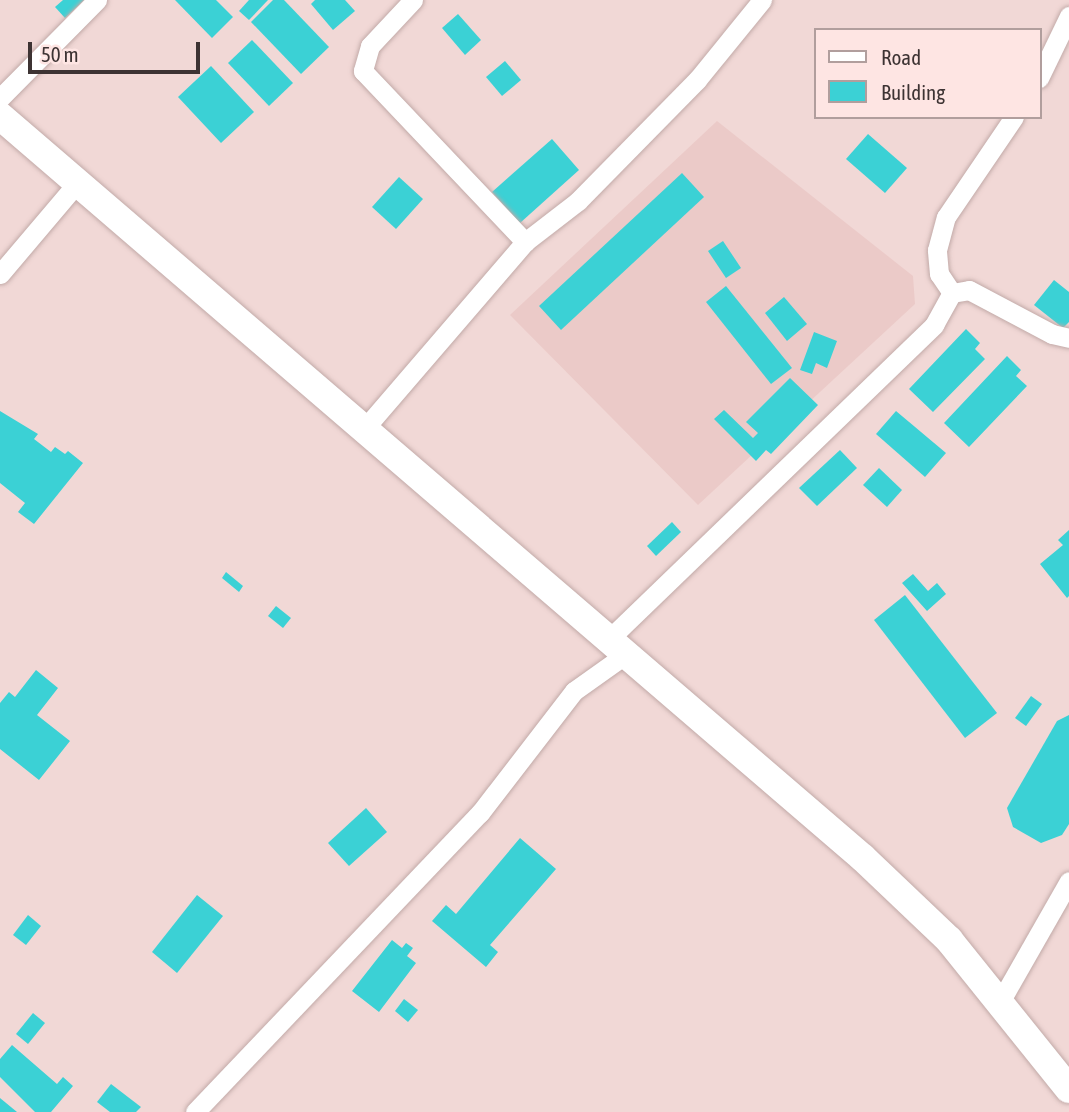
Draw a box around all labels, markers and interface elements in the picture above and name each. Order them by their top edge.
scale bar [32,28,203,72]
legend [814,28,1041,119]
text: 50 m [41,42,79,66]
text: Road [881,45,921,69]
text: Building [881,80,945,104]

